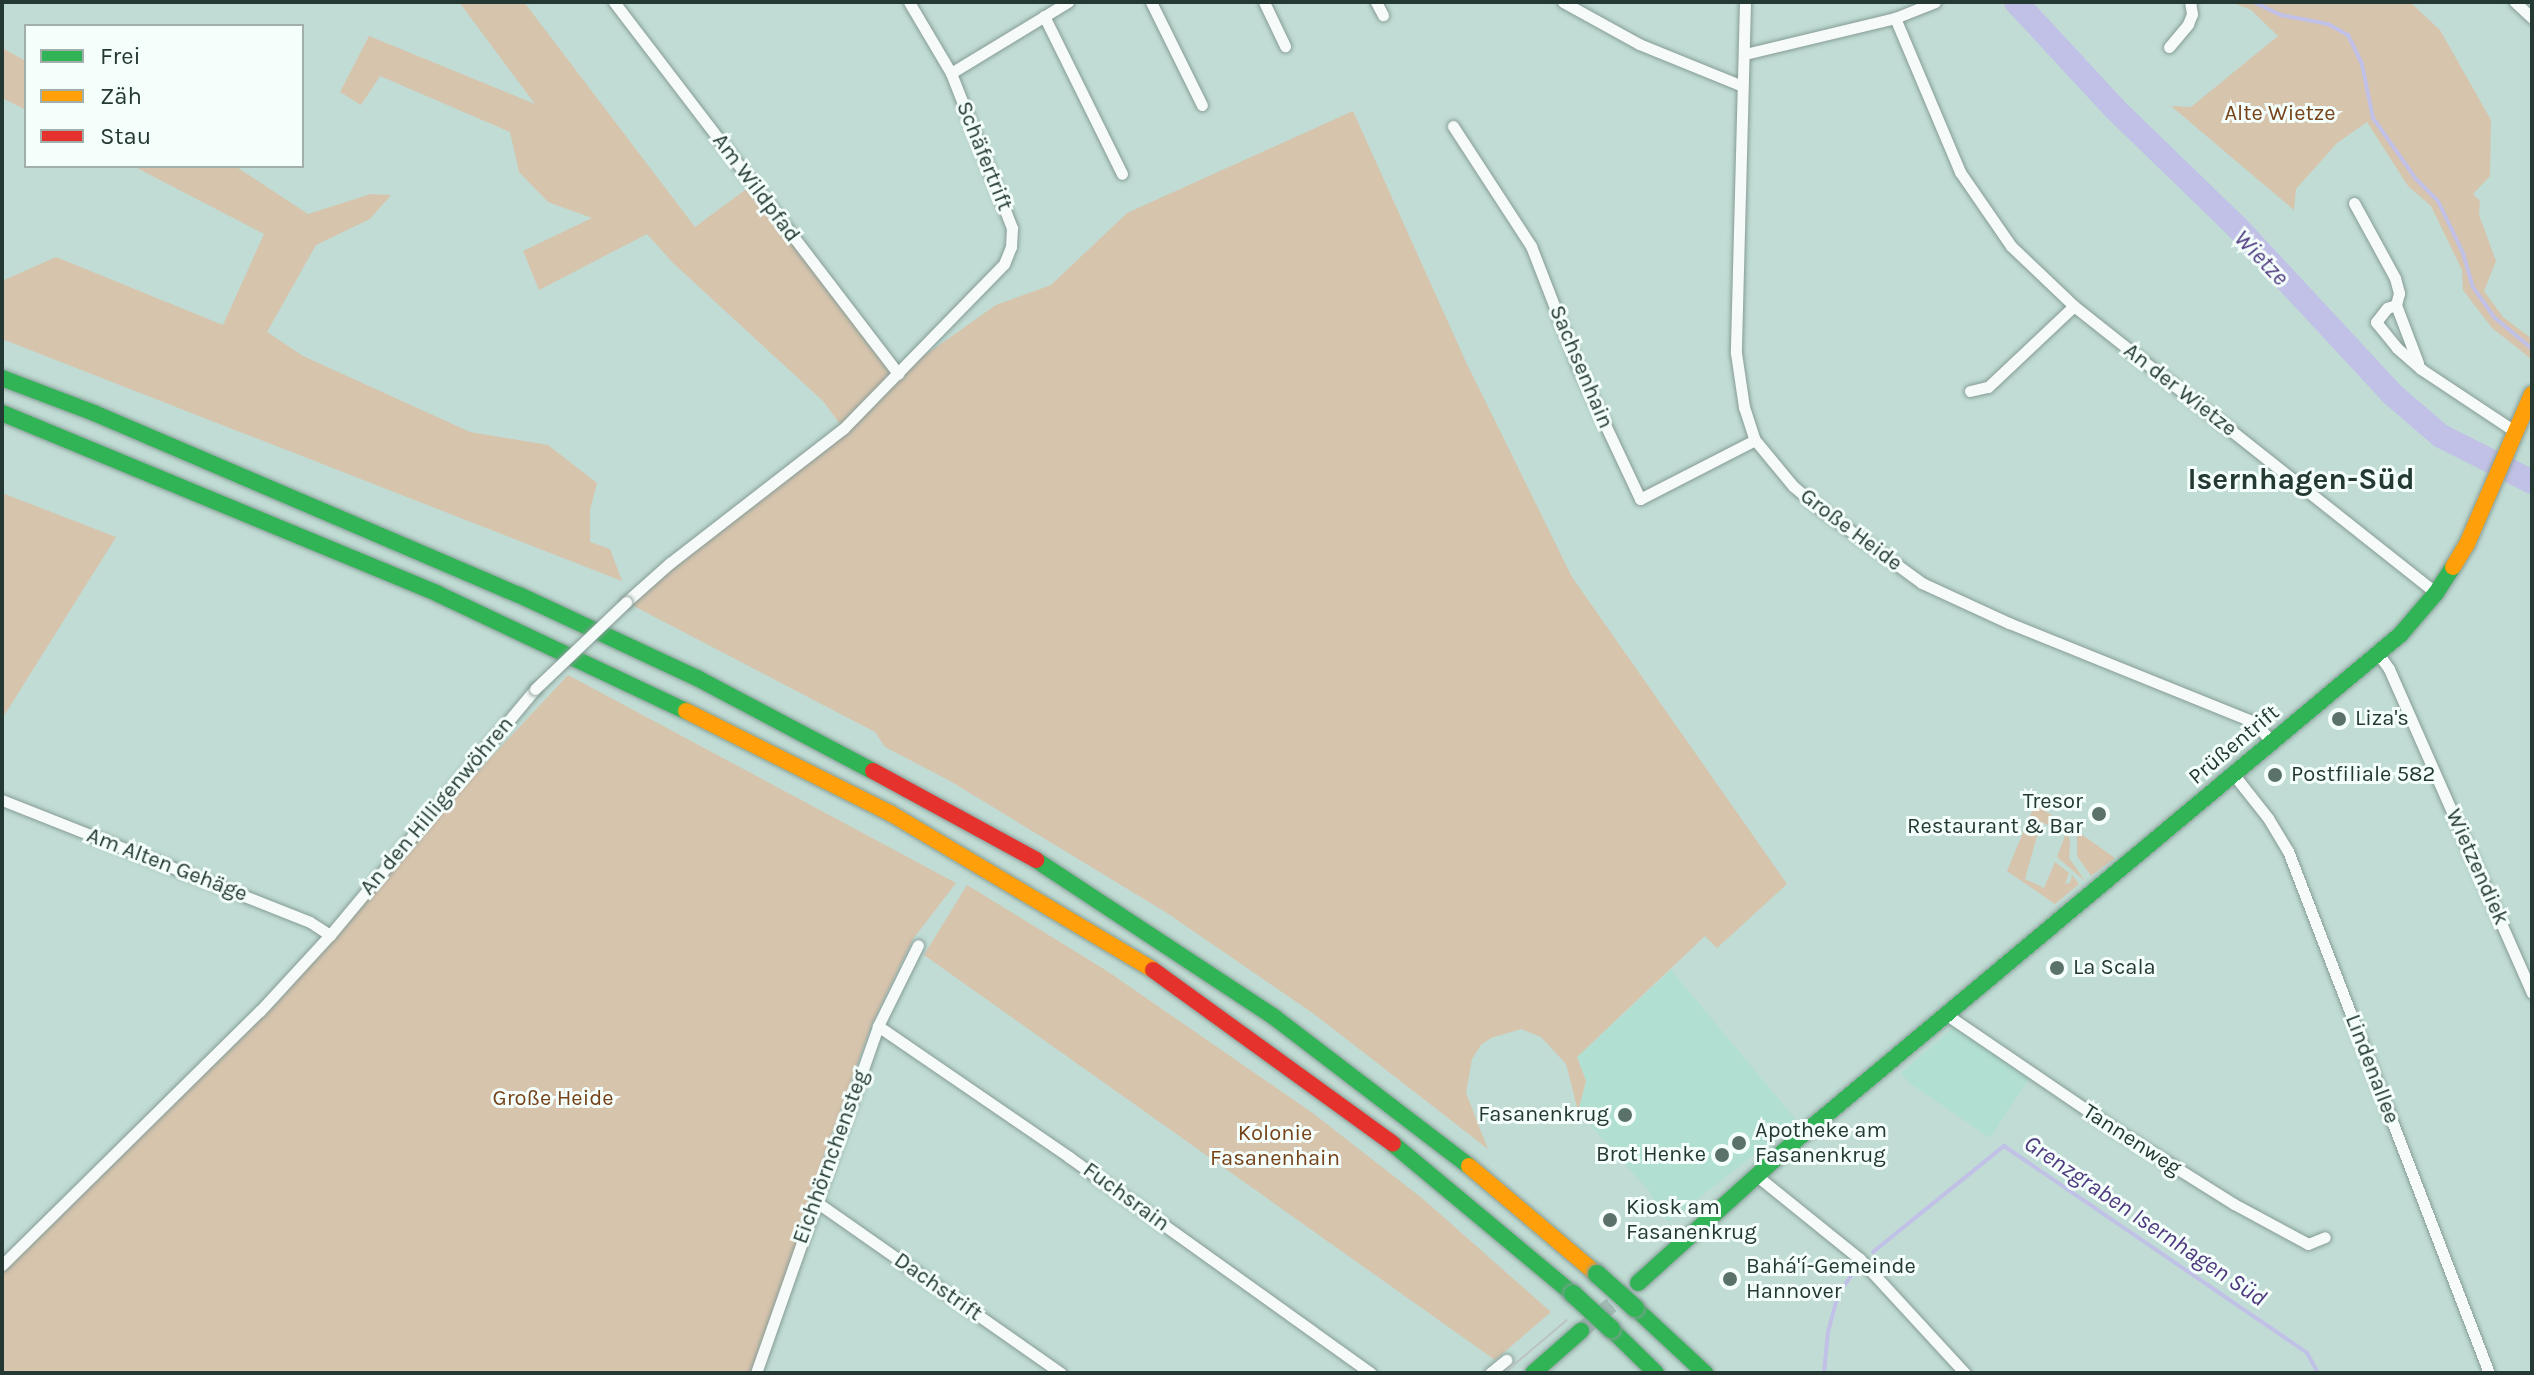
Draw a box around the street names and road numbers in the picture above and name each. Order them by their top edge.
street label: Schäfertrift [950,98,1018,214]
street label: Am Wildpfad [707,128,805,248]
street label: Sachsenhain [1543,301,1619,433]
street label: An der Wietze [2118,338,2242,442]
street label: Große Heide [1795,483,1907,577]
street label: Prüßentrift [2183,699,2285,791]
street label: An den Hilligenwöhren [355,711,519,901]
street label: Wietzendiek [2440,805,2514,929]
street label: Am Alten Gehäge [83,822,251,908]
street label: Lindenallee [2339,1011,2405,1127]
street label: Eichhörnchensteg [787,1067,875,1247]
street label: Tannenweg [2078,1098,2186,1182]
street label: Fuchsrain [1078,1157,1174,1237]
street label: Dachstrift [889,1247,987,1327]

